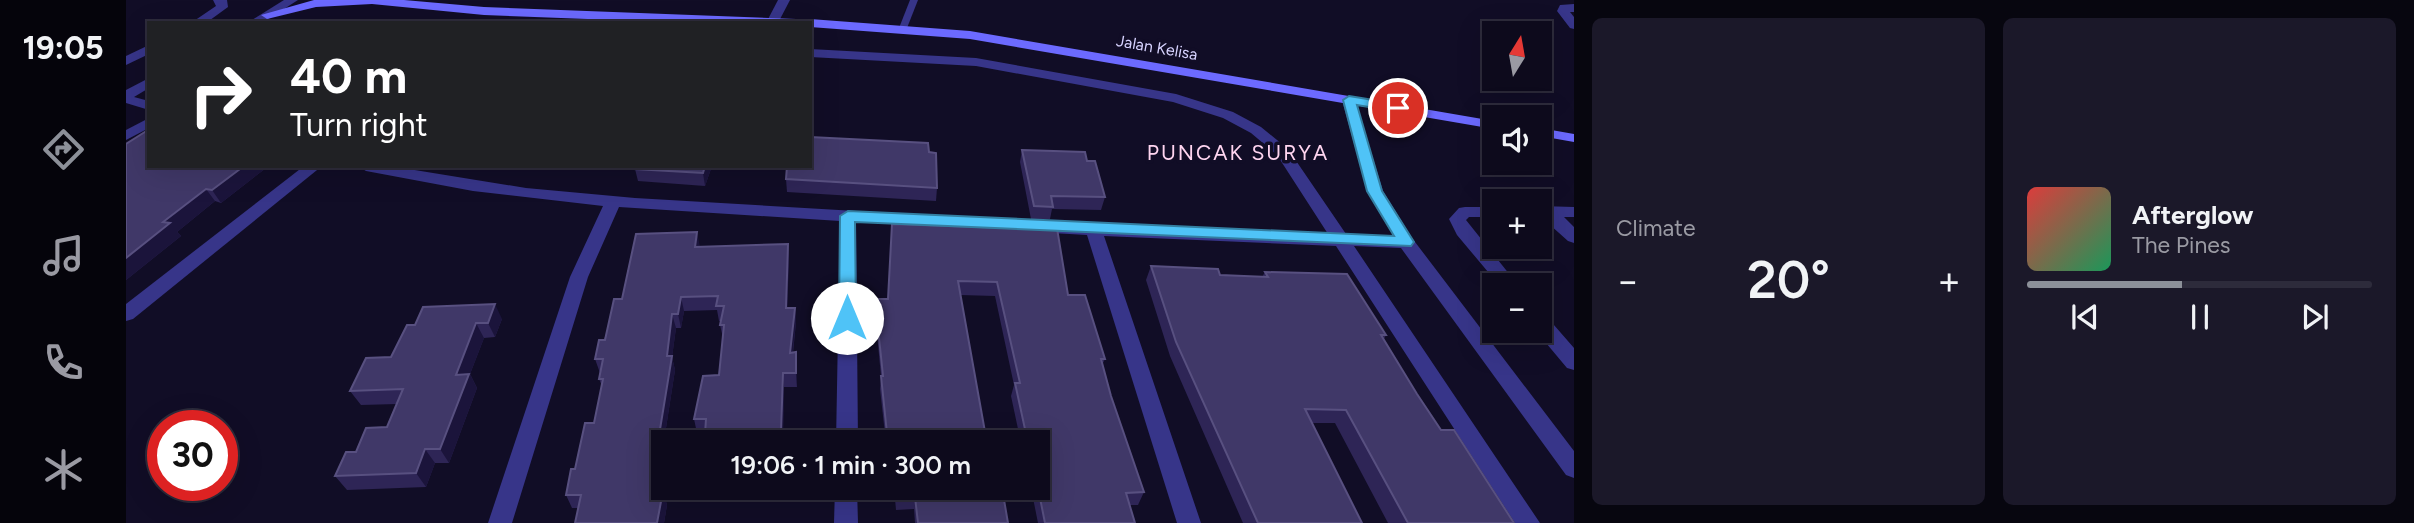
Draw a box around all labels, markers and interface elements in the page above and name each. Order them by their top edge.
north arrow [1482,21,1552,91]
map controls [1482,21,1552,343]
text: 19:05 [22,29,104,67]
street label: Jalan Kelisa [1115,31,1199,64]
text: 40 m [290,46,407,105]
icon: right [175,49,266,140]
pin [1368,78,1428,138]
icon: arrive [1379,89,1417,127]
button: sound [1482,105,1552,175]
text: Turn right [290,106,428,144]
icon: directions [39,125,88,174]
district label: PUNCAK SURYA [1147,140,1329,165]
button: + [1482,189,1552,259]
text: Afterglow [2132,199,2254,231]
text: Climate [1616,214,1695,242]
icon: music [39,231,88,280]
text: The Pines [2132,231,2231,259]
text: 20° [1747,249,1830,311]
text: − [1616,258,1640,304]
text: + [1937,258,1961,304]
button: − [1482,273,1552,343]
position arrow [810,281,884,355]
icon: previous [2066,298,2104,336]
icon: pause [2181,298,2219,336]
icon: next [2296,298,2334,336]
icon: phone [39,338,88,387]
speed limit sign: 30 [147,410,238,501]
icon: climate [39,445,88,494]
text: 19:06 · 1 min · 300 m [730,449,971,481]

